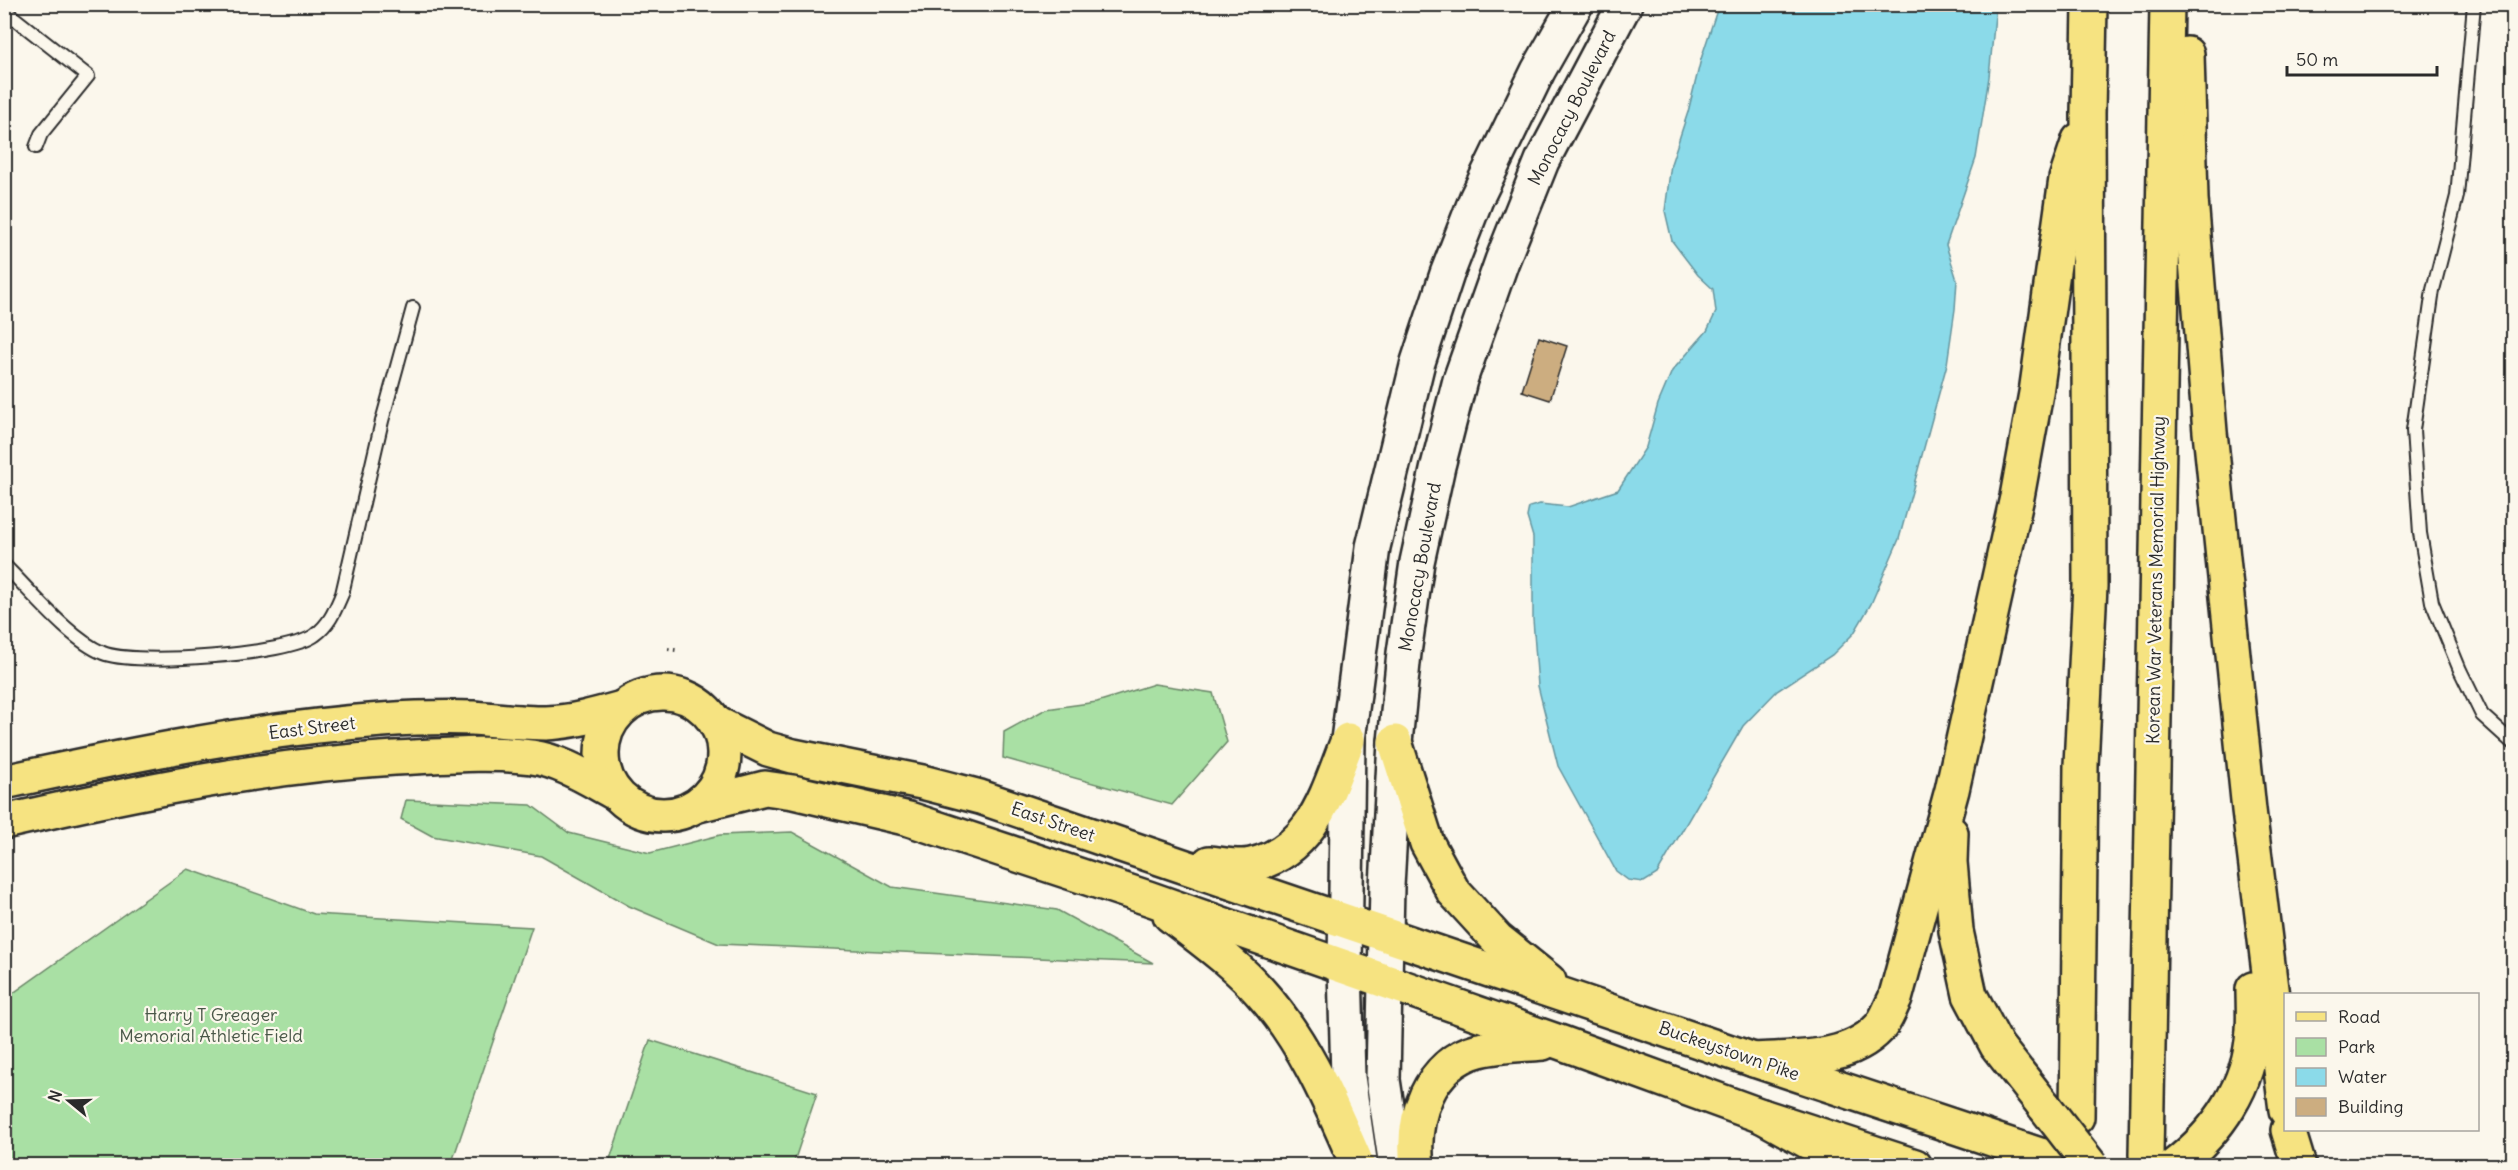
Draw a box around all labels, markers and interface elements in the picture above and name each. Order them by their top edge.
street label: Monocacy Boulevard [1523,26,1621,189]
scale bar [2287,39,2437,77]
text: 50 m [2296,48,2338,71]
street label: Korean War Veterans Memorial Highway [2141,416,2170,744]
street label: Monocacy Boulevard [1393,480,1446,653]
street label: East Street [267,711,357,744]
street label: East Street [1008,796,1098,847]
legend [2284,993,2479,1131]
park label: Harry T Greager Memorial Athletic Field [119,1003,303,1047]
text: Road [2338,1005,2381,1028]
street label: Buckeystown Pike [1656,1016,1802,1085]
text: Park [2338,1035,2375,1058]
text: Water [2338,1065,2388,1088]
north arrow [39,1071,99,1131]
text: N [44,1088,66,1105]
text: Building [2338,1095,2403,1118]

